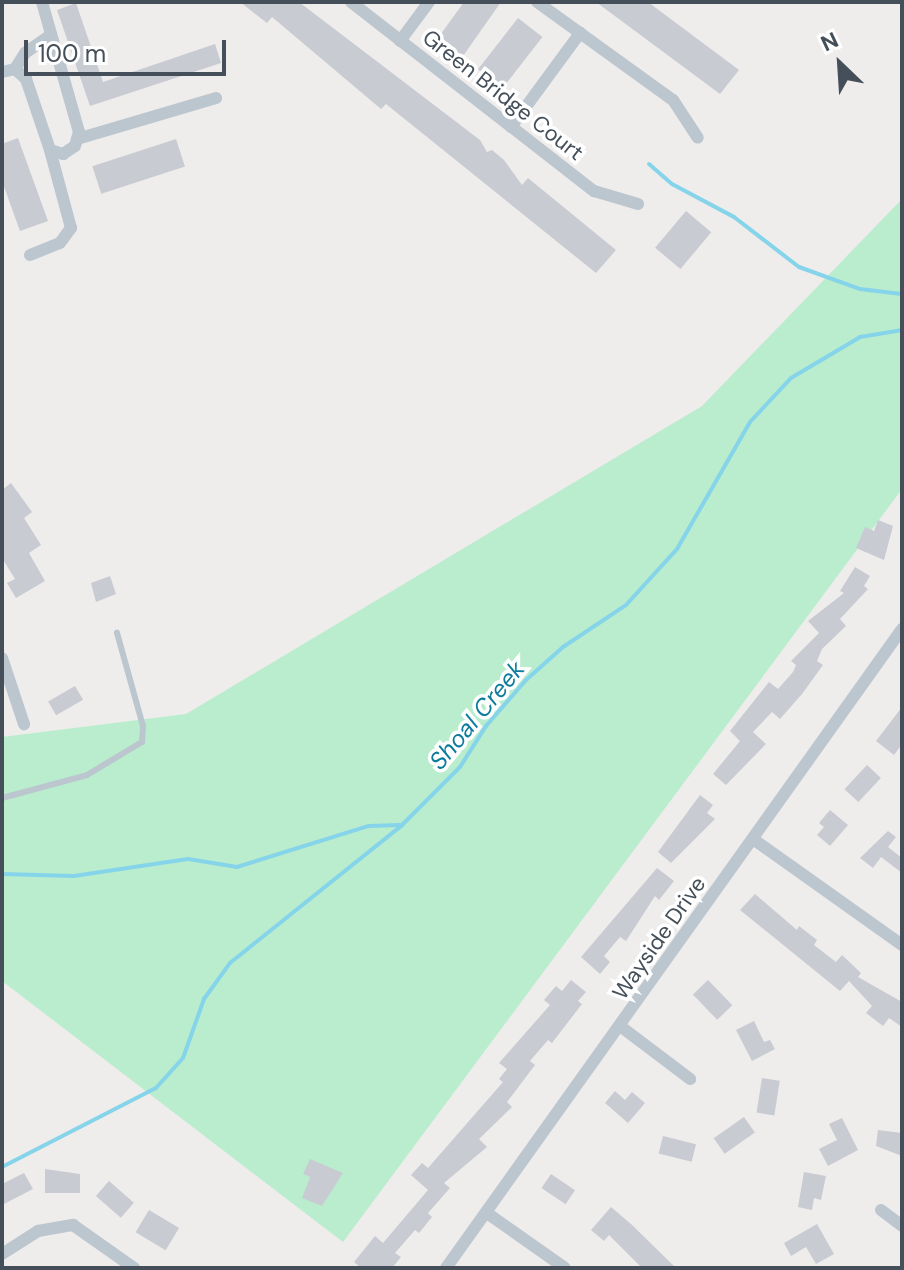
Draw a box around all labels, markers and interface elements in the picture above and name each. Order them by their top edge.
scale bar [28,24,230,74]
street label: Green Bridge Court [417,24,589,166]
north arrow [800,24,880,104]
text: N [816,25,843,58]
text: 100 m [38,38,106,69]
water label: Shoal Creek [423,655,531,775]
street label: Wayside Drive [607,871,711,1005]

